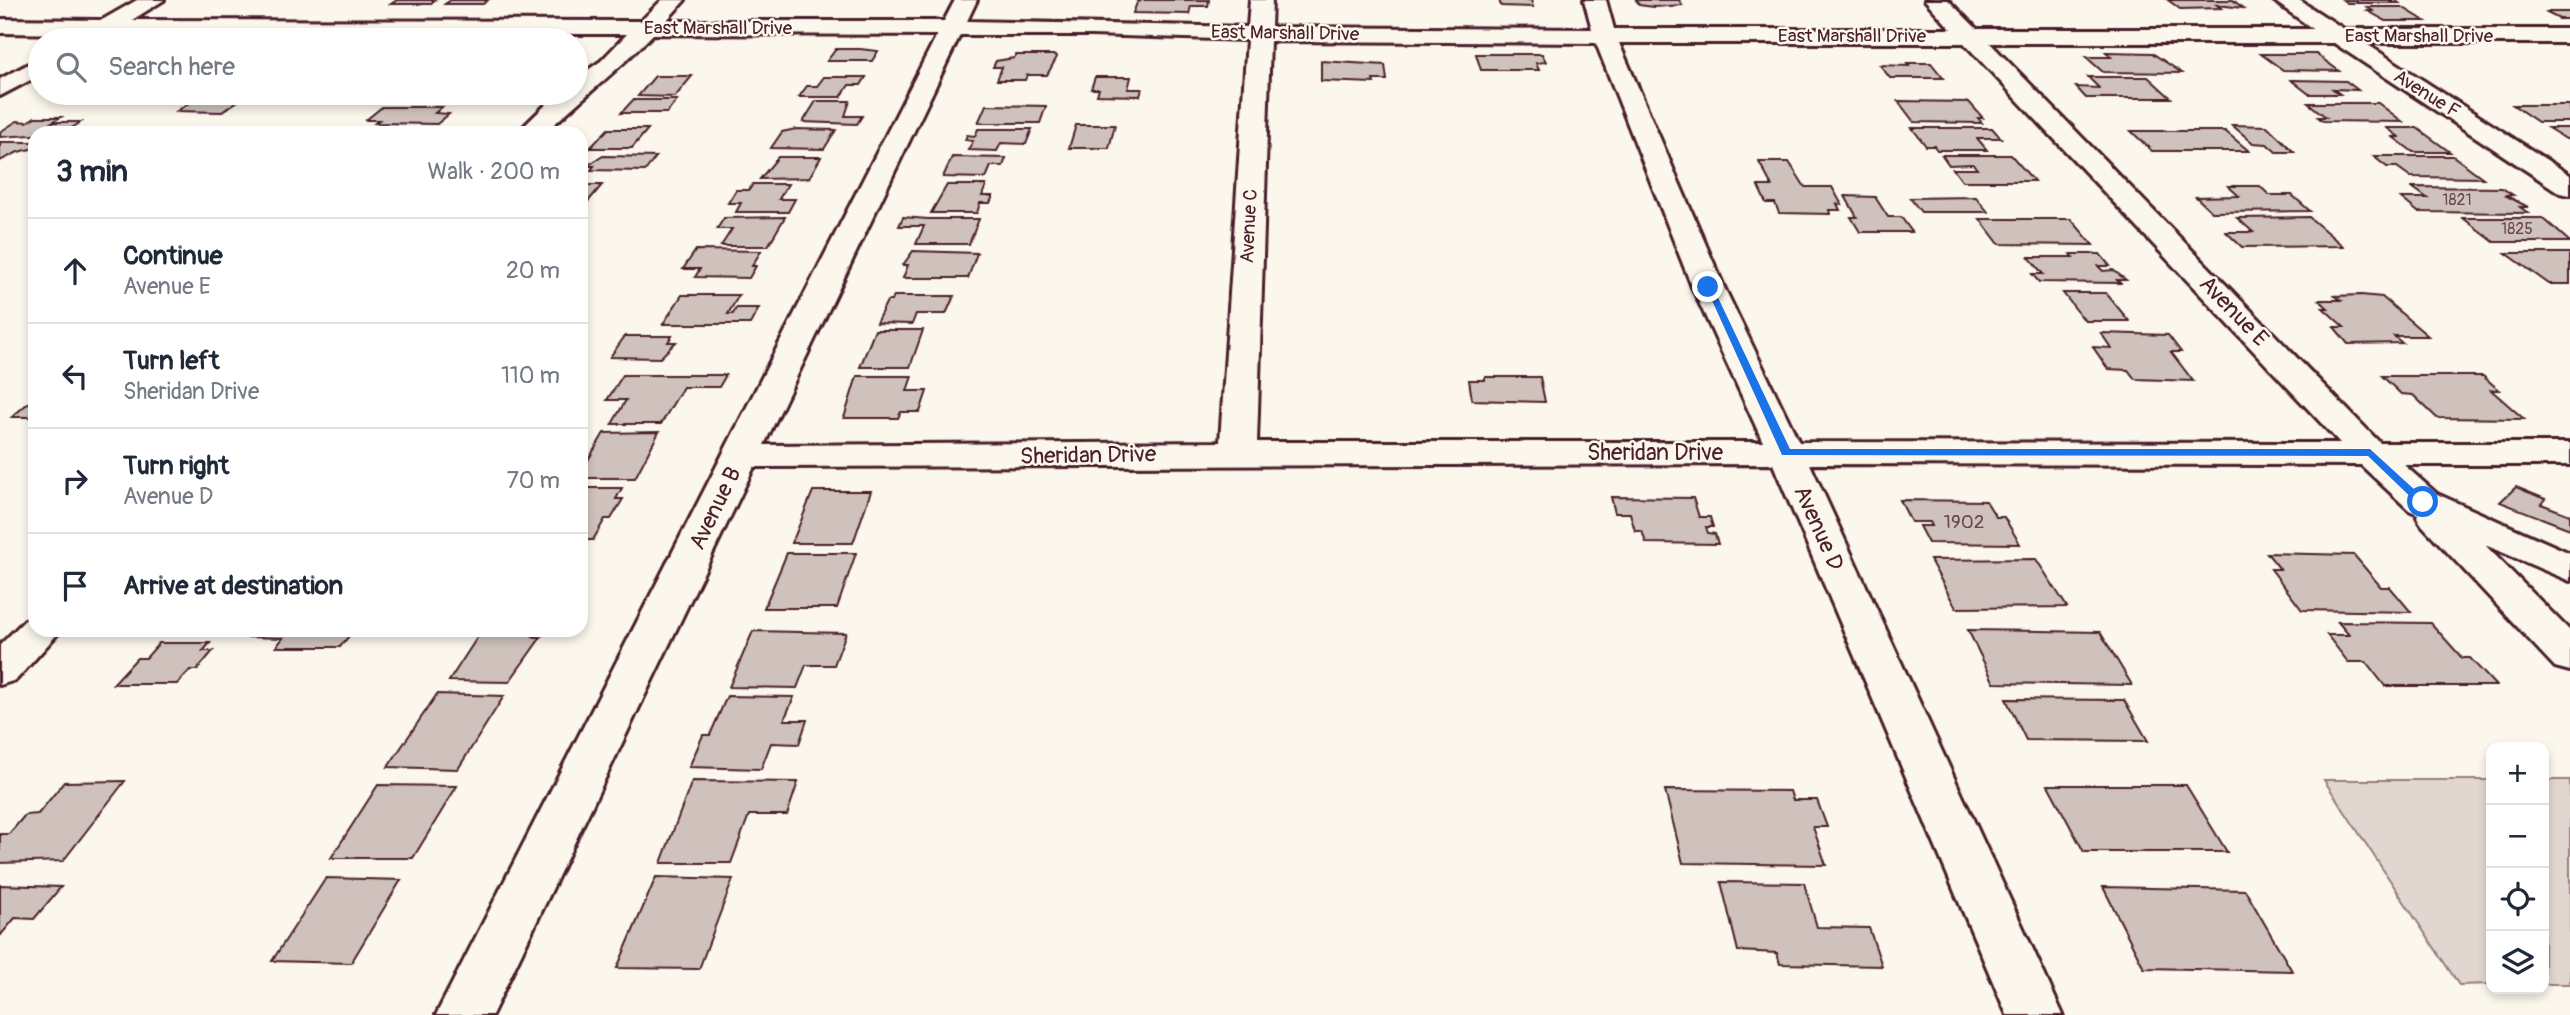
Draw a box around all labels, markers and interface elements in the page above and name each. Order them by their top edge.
street label: East Marshall Drive [644,16,793,40]
street label: East Marshall Drive [1211,20,1360,46]
street label: East Marshall Drive [1778,24,1927,48]
street label: East Marshall Drive [2345,24,2494,48]
search box [28,28,588,105]
icon: search [52,48,90,86]
text: Search here [108,51,235,83]
street label: Avenue F [2389,64,2465,124]
text: 3 min [56,153,128,190]
text: Walk · 200 m [427,157,560,186]
street label: Avenue C [1235,188,1263,264]
house number: 1821 [2442,190,2472,210]
house number: 1825 [2501,219,2533,239]
text: Continue [123,240,223,272]
icon: ahead [56,252,94,290]
text: 20 m [506,256,560,285]
street label: Avenue E [2193,269,2275,353]
route end [1692,271,1723,302]
text: Avenue E [123,272,211,301]
text: Turn left [123,345,219,377]
icon: left [56,357,94,395]
text: 110 m [501,361,560,390]
text: Sheridan Drive [123,377,259,406]
street label: Sheridan Drive [1587,438,1724,467]
street label: Sheridan Drive [1020,439,1157,471]
text: Turn right [123,450,229,482]
icon: right [56,462,94,500]
street label: Avenue B [683,462,747,554]
text: 70 m [507,466,560,495]
street label: Avenue D [1787,481,1851,575]
text: Avenue D [123,482,213,511]
route start [2407,486,2438,517]
house number: 1902 [1944,510,1984,534]
icon: arrive [56,567,94,605]
text: Arrive at destination [123,570,343,602]
map controls [2486,742,2549,994]
button: + [2486,742,2549,805]
button: − [2486,805,2549,868]
button: locate [2486,868,2549,931]
button: layers [2486,931,2549,994]

